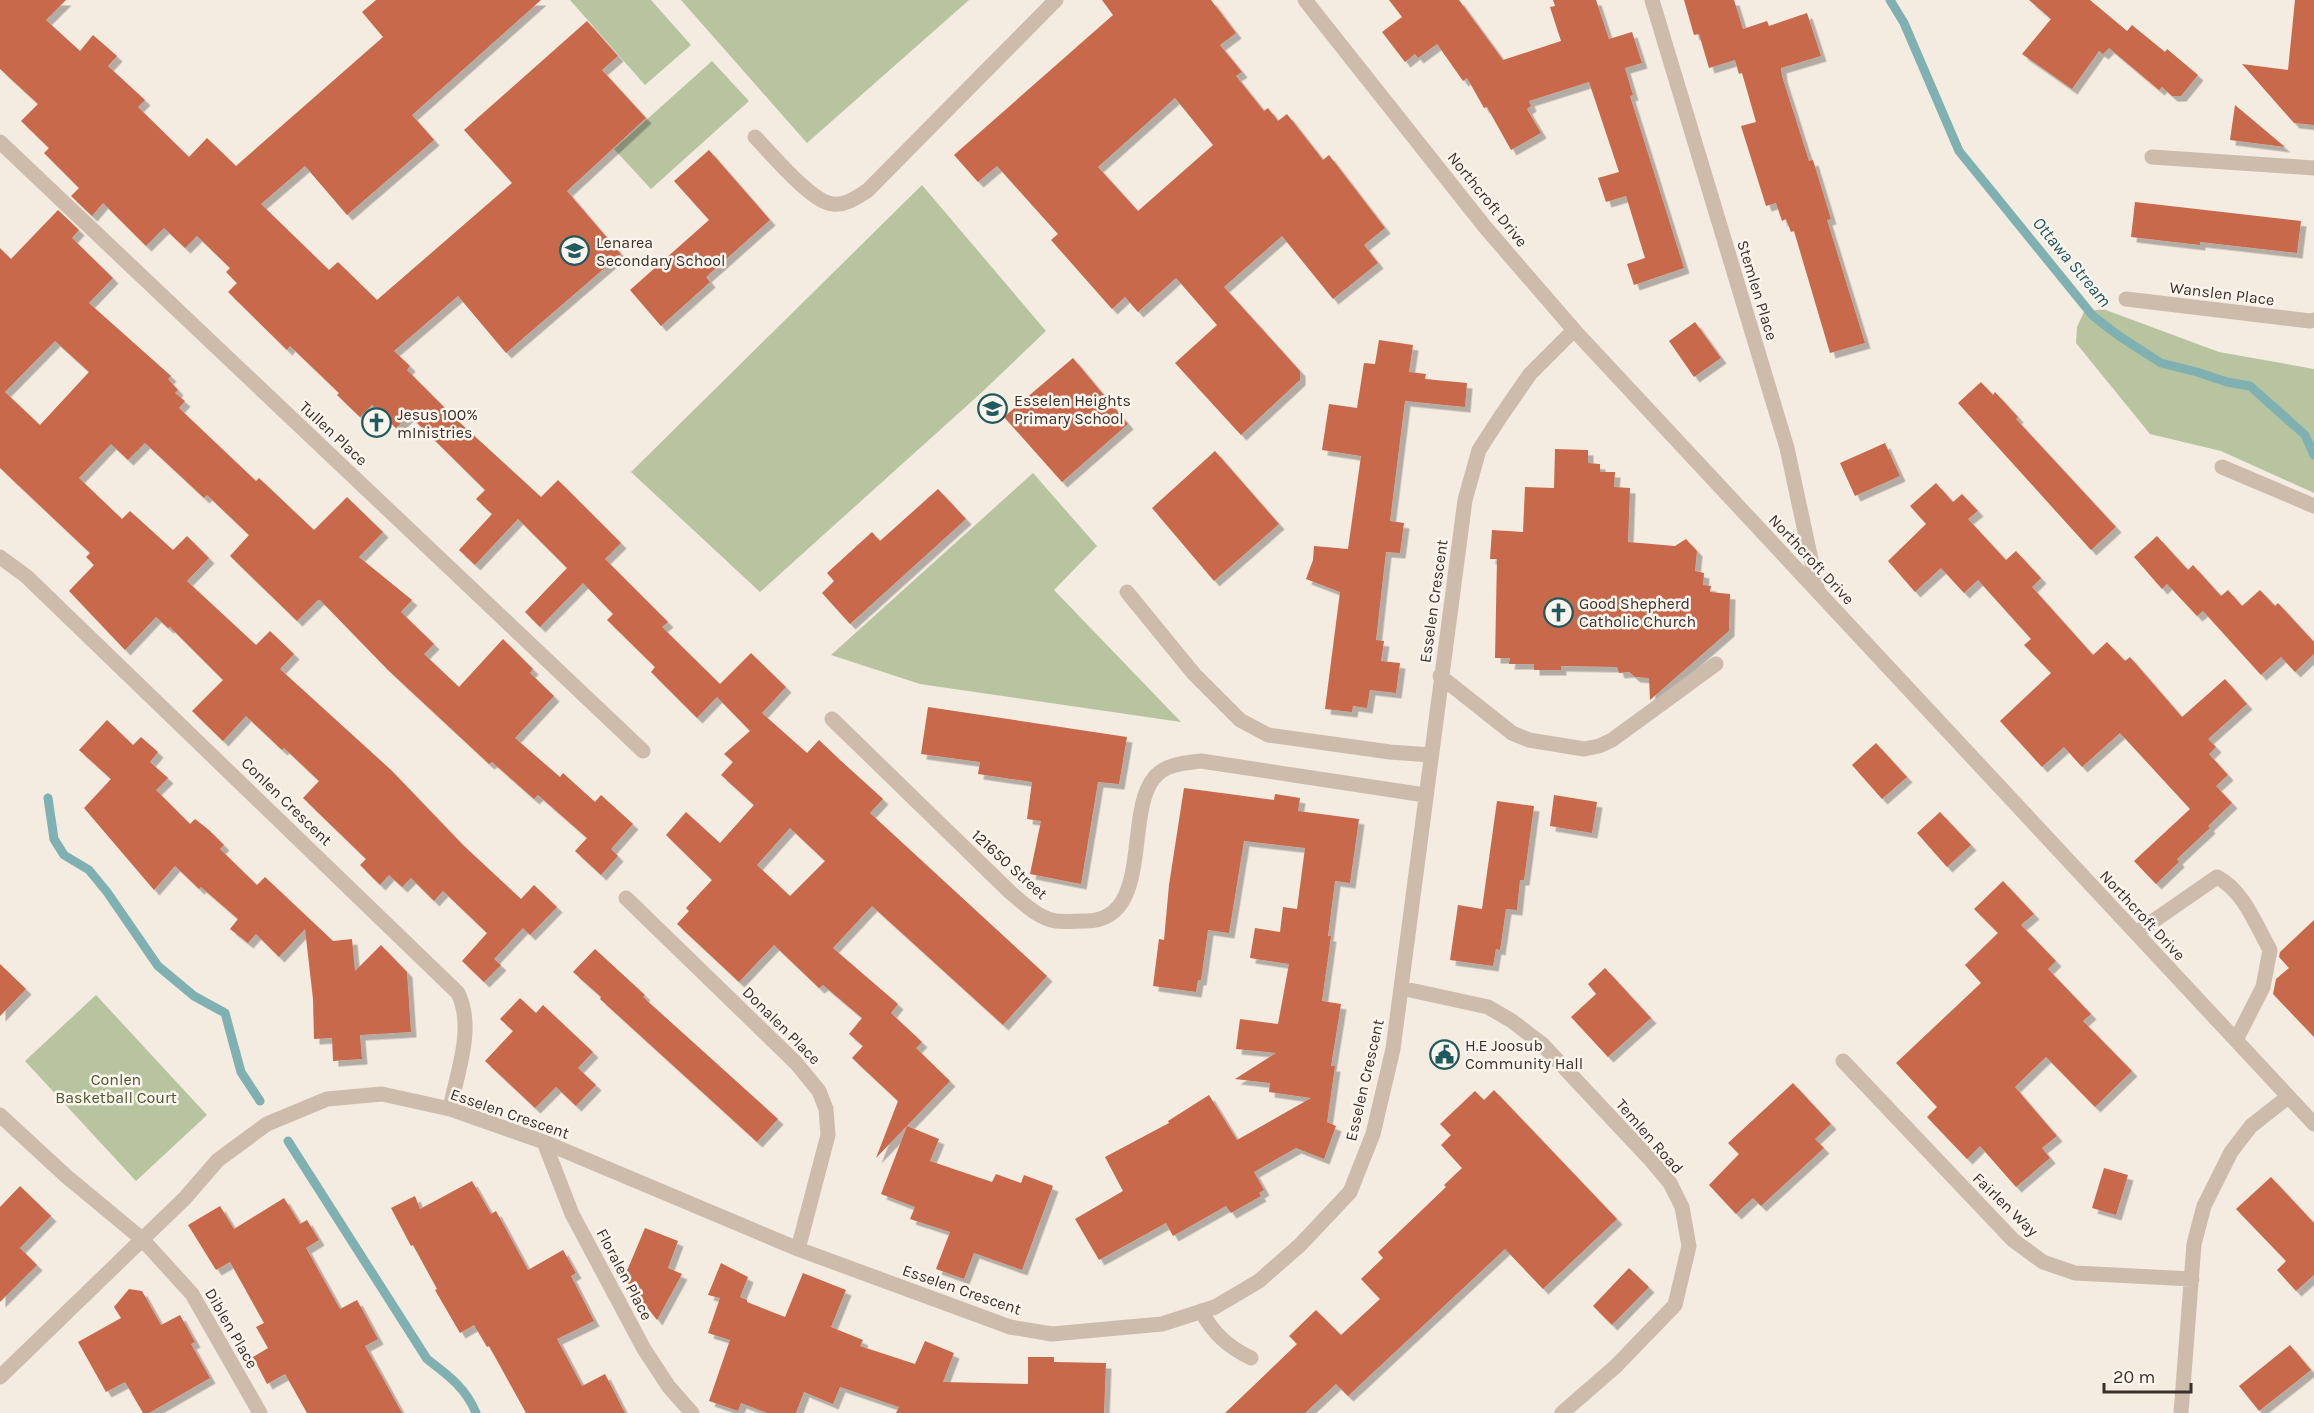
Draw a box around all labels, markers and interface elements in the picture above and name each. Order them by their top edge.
street label: Northcroft Drive [1444,148,1532,251]
water label: Ottawa Stream [2028,212,2116,312]
place label: Lenarea Secondary School [596,233,725,270]
school or university icon: Lenarea Secondary School [559,235,591,267]
street label: Stemlen Place [1733,238,1782,342]
street label: Wanslen Place [2168,278,2275,309]
place label: Esselen Heights Primary School [1014,391,1131,428]
school or university icon: Esselen Heights Primary School [977,393,1009,425]
street label: Tullen Place [296,397,372,470]
place label: Jesus 100% mInistries [397,405,478,442]
church icon: Jesus 100% mInistries [360,407,392,439]
street label: Northcroft Drive [1765,510,1858,608]
street label: Esselen Crescent [1415,538,1452,664]
place label: Good Shepherd Catholic Church [1579,594,1696,631]
church icon: Good Shepherd Catholic Church [1542,596,1574,628]
street label: Conlen Crescent [237,753,336,849]
street label: 121650 Street [968,825,1051,903]
street label: Northcroft Drive [2096,866,2189,964]
street label: Donalen Place [739,982,825,1068]
street label: Esselen Crescent [1341,1017,1388,1143]
place label: H.E Joosub Community Hall [1465,1036,1583,1073]
public building icon: H.E Joosub Community Hall [1428,1038,1460,1070]
park label: Conlen Basketball Court [55,1070,177,1107]
street label: Esselen Crescent [448,1084,572,1143]
street label: Temlen Road [1612,1095,1687,1178]
street label: Fairlen Way [1969,1169,2043,1241]
street label: Floralen Place [592,1225,657,1323]
street label: Esselen Crescent [900,1260,1024,1319]
street label: Diblen Place [201,1285,262,1372]
scale bar [2104,1356,2191,1394]
text: 20 m [2113,1366,2155,1388]

